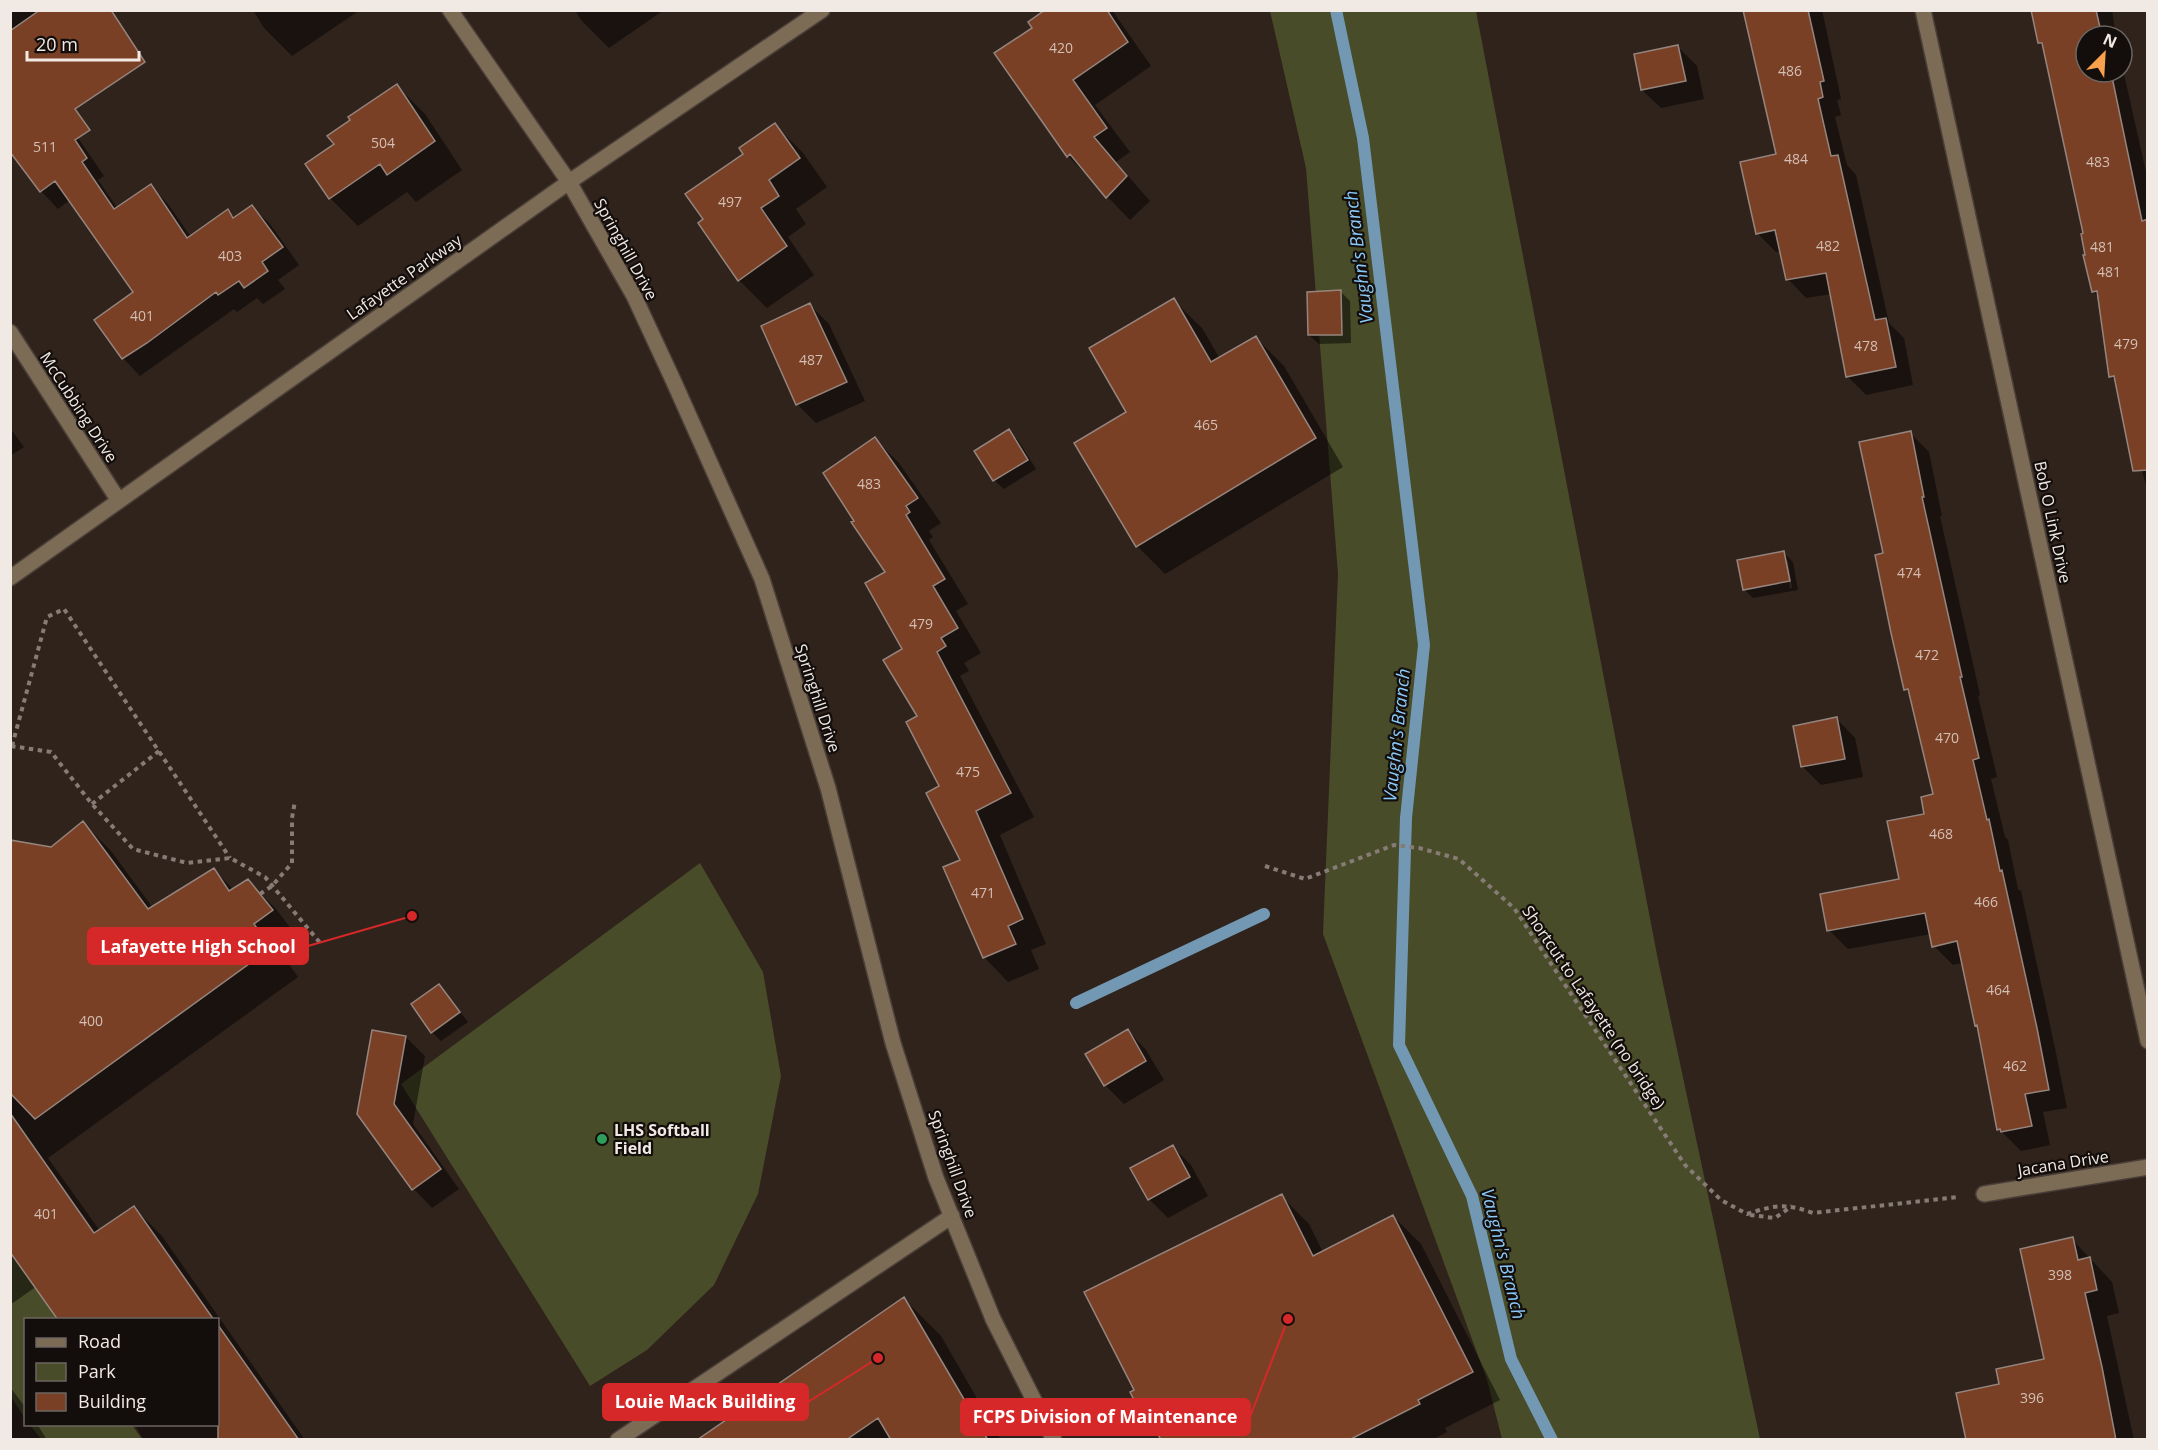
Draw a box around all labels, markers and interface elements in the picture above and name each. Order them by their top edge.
scale bar [27,24,140,62]
north arrow [2074,24,2134,84]
text: N [2100,28,2121,53]
text: 20 m [36,32,78,56]
house number: 420 [1049,38,1073,57]
house number: 486 [1778,61,1802,80]
house number: 504 [371,133,395,152]
house number: 511 [33,137,57,156]
house number: 484 [1784,149,1808,168]
house number: 483 [2086,152,2110,171]
water label: Vaughn's Branch [1338,189,1378,325]
house number: 497 [718,192,742,211]
street label: Springhill Drive [589,194,663,304]
street label: Lafayette Parkway [342,228,467,325]
house number: 482 [1816,236,1840,255]
house number: 481 [2090,237,2114,256]
house number: 403 [218,246,242,265]
house number: 481 [2097,262,2121,281]
house number: 401 [130,306,154,325]
house number: 479 [2114,334,2138,353]
house number: 478 [1854,336,1878,355]
street label: McCubbing Drive [35,348,123,466]
house number: 487 [799,350,823,369]
house number: 465 [1194,415,1218,434]
street label: Bob O Link Drive [2029,459,2077,585]
house number: 483 [857,474,881,493]
house number: 474 [1897,563,1921,582]
house number: 479 [909,614,933,633]
street label: Springhill Drive [790,641,846,755]
house number: 472 [1915,645,1939,664]
water label: Vaughn's Branch [1377,667,1415,803]
house number: 470 [1935,728,1959,747]
house number: 475 [956,762,980,781]
house number: 468 [1929,824,1953,843]
house number: 471 [971,883,995,902]
house number: 466 [1974,892,1998,911]
street label: Shortcut to Lafayette (no bridge) [1517,901,1671,1113]
callout: Lafayette High School [88,928,308,964]
text: Lafayette High School [100,934,296,958]
house number: 464 [1986,980,2010,999]
house number: 400 [79,1011,103,1030]
house number: 462 [2003,1056,2027,1075]
street label: Springhill Drive [923,1107,983,1221]
place label: LHS Softball Field [614,1119,710,1159]
marker: LHS Softball Field [595,1132,609,1146]
street label: Jacana Drive [2014,1145,2110,1181]
water label: Vaughn's Branch [1476,1186,1532,1322]
house number: 401 [34,1204,58,1223]
house number: 398 [2048,1265,2072,1284]
legend [24,1318,219,1426]
text: Road [78,1329,121,1353]
text: Park [78,1359,116,1383]
callout: Louie Mack Building [603,1384,808,1420]
house number: 396 [2020,1388,2044,1407]
text: Building [78,1389,146,1413]
text: Louie Mack Building [615,1389,795,1413]
callout: FCPS Division of Maintenance [961,1399,1250,1435]
text: FCPS Division of Maintenance [973,1404,1237,1428]

